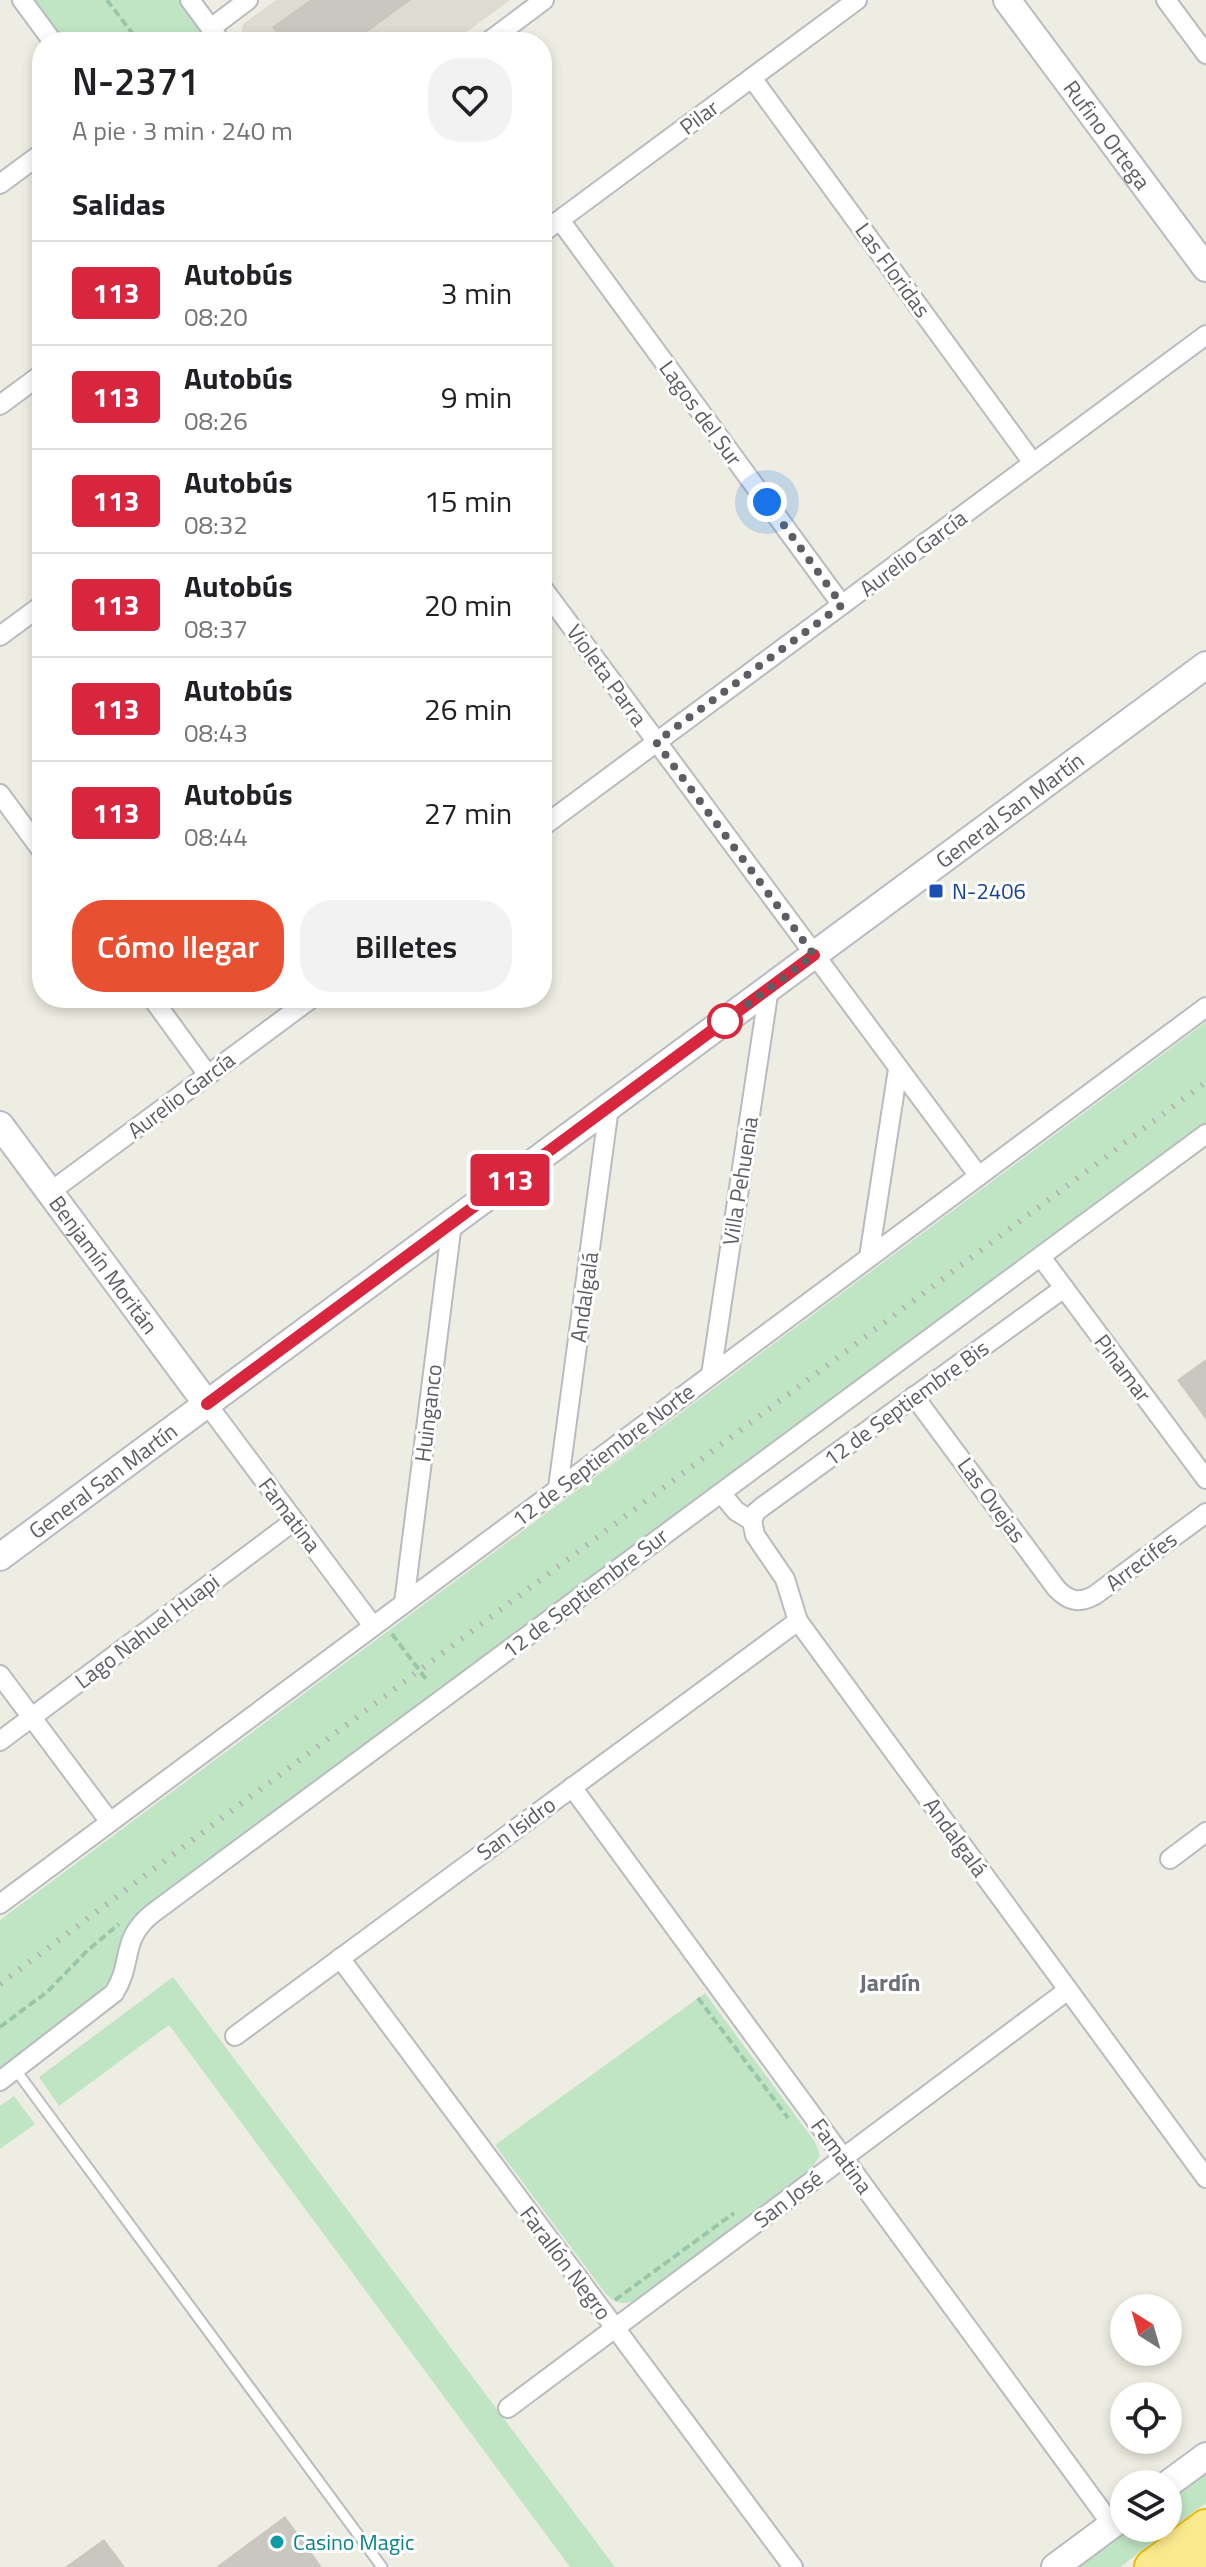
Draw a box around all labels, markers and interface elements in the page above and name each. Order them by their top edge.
text: N-2371 [72,52,199,110]
button: heart [428,58,512,142]
street label: Rufino Ortega [1055,73,1159,197]
street label: Pilar [672,91,726,143]
text: A pie · 3 min · 240 m [72,111,293,150]
text: Salidas [72,181,165,227]
street label: Las Floridas [847,215,939,325]
text: Autobús [184,251,293,297]
text: 3 min [441,270,512,316]
text: 113 [92,271,140,314]
text: 08:20 [184,297,248,336]
street label: Lagos del Sur [651,353,751,473]
text: Autobús [184,355,293,401]
text: 9 min [441,374,512,420]
text: 113 [92,375,140,418]
text: 08:26 [184,401,248,440]
text: Autobús [184,459,293,505]
text: 15 min [424,478,512,524]
text: 113 [92,479,140,522]
your location [747,482,787,522]
street label: Aurelio García [852,501,974,605]
text: 08:32 [184,505,248,544]
text: Autobús [184,563,293,609]
text: 20 min [424,582,512,628]
text: 113 [92,583,140,626]
text: 08:37 [184,609,248,648]
street label: Violeta Parra [558,617,656,733]
text: Autobús [184,667,293,713]
text: 26 min [424,686,512,732]
text: 113 [92,687,140,730]
text: 08:43 [184,713,248,752]
street label: General San Martín [928,744,1091,877]
text: Autobús [184,771,293,817]
text: 27 min [424,790,512,836]
text: 113 [92,791,140,834]
text: 08:44 [184,817,248,856]
place label: N-2406 [952,874,1026,908]
marker: N-2406 [927,882,945,900]
button: Cómo llegar [72,900,284,992]
button: Billetes [300,900,512,992]
unlabelled marker [708,1004,742,1038]
street label: Aurelio García [120,1043,242,1147]
street label: Villa Pehuenia [713,1114,767,1248]
line badge: 113 [464,1154,556,1206]
text: 113 [486,1158,534,1201]
street label: Benjamín Moritán [41,1188,167,1341]
street label: Andalgalá [561,1250,607,1344]
street label: Pinamar [1086,1327,1160,1410]
street label: 12 de Septiembre Bis [816,1331,996,1475]
street label: Huinganco [405,1362,451,1464]
street label: 12 de Septiembre Norte [504,1375,702,1535]
street label: General San Martín [21,1414,184,1547]
street label: Las Ovejas [949,1450,1035,1550]
street label: Famatina [250,1470,330,1560]
street label: 12 de Septiembre Sur [495,1519,675,1667]
street label: Arrecifes [1098,1523,1184,1599]
street label: Lago Nahuel Huapi [67,1565,227,1697]
street label: San Isidro [469,1788,563,1868]
street label: Andalgalá [915,1790,997,1884]
district label: Jardín [859,1964,921,2000]
street label: Famatina [803,2111,881,2201]
street label: San José [746,2162,830,2236]
street label: Farallón Negro [512,2199,620,2327]
north arrow [1110,2294,1182,2366]
map controls [1110,2294,1182,2542]
button: locate [1110,2382,1182,2454]
button: layers [1110,2470,1182,2542]
place label: Casino Magic [293,2525,415,2559]
marker: Casino Magic [268,2533,286,2551]

